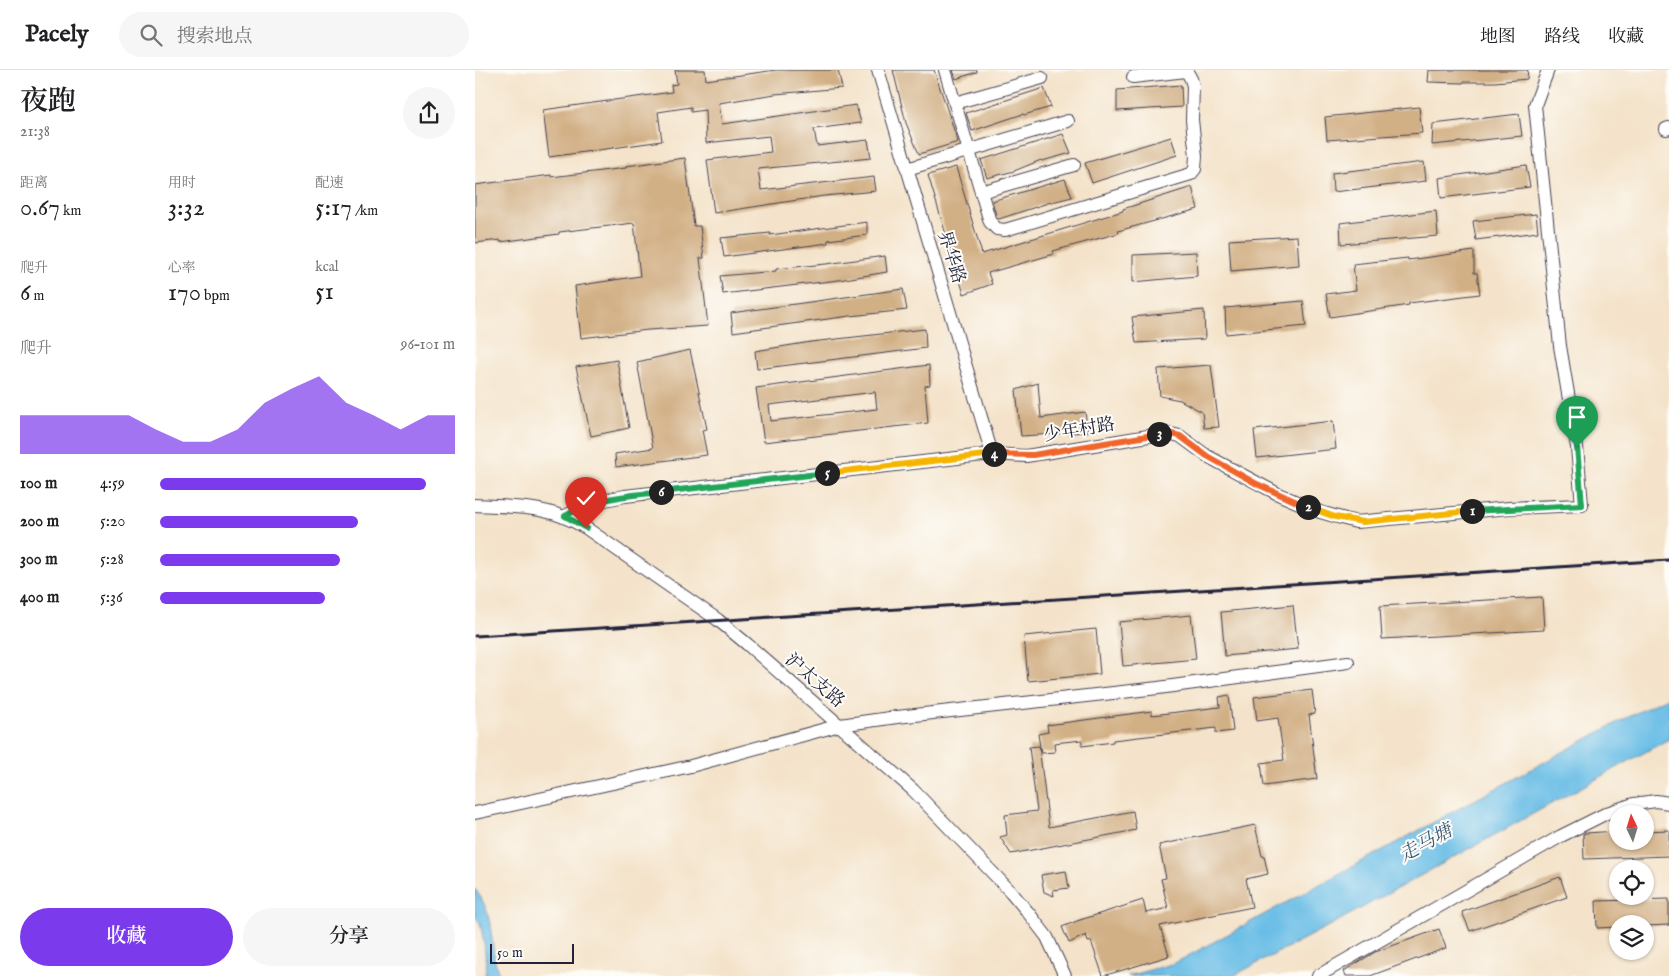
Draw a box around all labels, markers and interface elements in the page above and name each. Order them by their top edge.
search box [119,12,469,57]
text: Pacely [25,19,89,50]
icon: search [137,21,165,49]
text: 搜索地点 [177,25,253,49]
text: 地图 [1480,26,1516,49]
text: 路线 [1544,26,1580,49]
text: 收藏 [1608,26,1644,49]
text: 夜跑 [20,85,76,120]
button: share [403,87,455,139]
text: 21:38 [20,122,50,142]
text: 距离 [20,174,48,192]
text: 用时 [168,174,196,192]
text: 配速 [315,174,343,192]
text: 0.67 [20,192,60,224]
text: 3:32 [168,192,205,224]
text: 5:17 [315,192,352,224]
text: km [60,202,81,220]
text: /km [352,202,378,220]
street label: 界华路 [932,228,969,287]
text: kcal [315,258,339,276]
text: 爬升 [20,259,48,277]
text: 心率 [168,259,196,277]
text: 51 [315,276,334,308]
text: 6 [20,277,31,309]
text: 170 [168,277,201,309]
text: m [31,287,44,305]
text: bpm [201,287,230,305]
text: 96–101 m [400,335,455,355]
text: 爬升 [20,339,52,359]
pin [1556,396,1598,447]
icon: arrive [1563,403,1591,431]
street label: 少年村路 [1042,413,1117,447]
pin: 3 [1147,422,1171,446]
text: 3 [1157,425,1162,443]
pin: 4 [981,442,1007,466]
text: 4 [991,445,998,463]
pin: 5 [815,460,839,486]
text: 5 [825,464,830,482]
text: 100 m [20,474,57,494]
text: 4:59 [100,474,125,494]
pin [565,477,607,528]
pin: 6 [649,480,673,504]
text: 6 [659,483,664,501]
icon: check [572,484,600,512]
pin: 2 [1295,494,1321,520]
text: 2 [1305,498,1312,516]
pin: 1 [1459,498,1485,524]
text: 1 [1470,502,1475,520]
text: 200 m [20,512,59,532]
text: 5:20 [100,512,125,532]
text: 300 m [20,550,58,570]
text: 5:28 [100,550,124,570]
text: 400 m [20,588,59,608]
text: 5:36 [100,588,123,608]
street label: 沪太支路 [779,649,849,713]
north arrow [1609,805,1654,850]
map controls [1609,805,1654,960]
water label: 走马塘 [1395,818,1459,868]
button: locate [1609,860,1654,905]
button: 收藏 [20,908,233,966]
button: 分享 [243,908,455,966]
button: layers [1609,915,1654,960]
scale bar [490,941,574,964]
text: 50 m [497,944,523,962]

